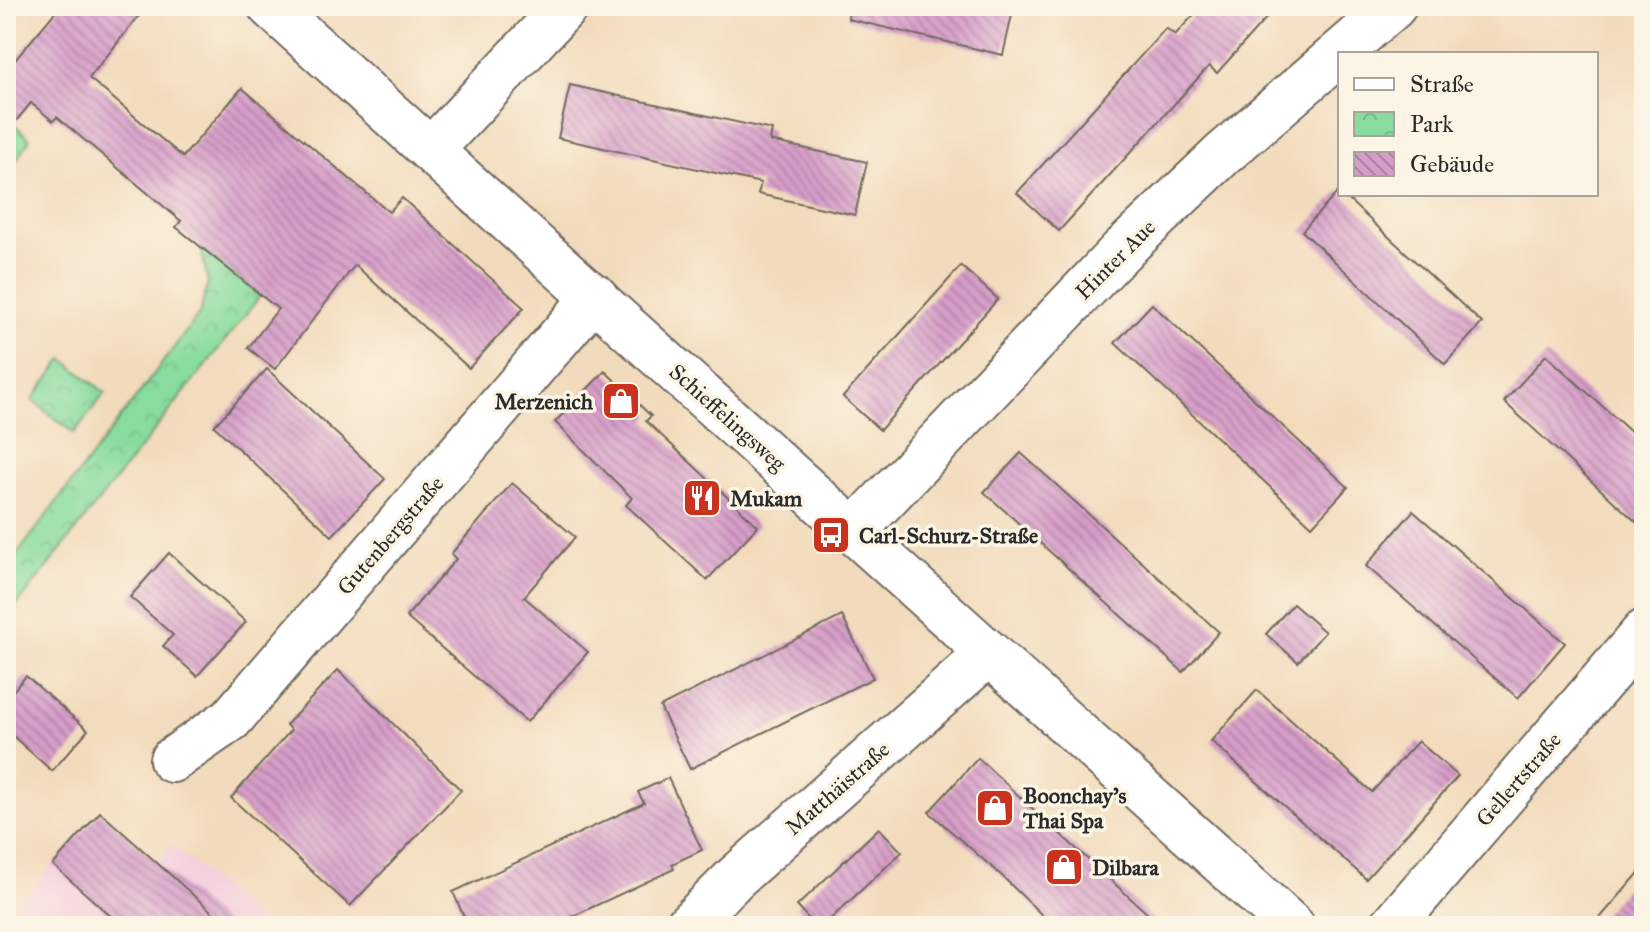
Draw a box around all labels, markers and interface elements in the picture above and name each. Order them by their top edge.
legend [1338,52,1598,196]
text: Straße [1410,69,1474,99]
text: Park [1410,109,1454,139]
text: Gebäude [1410,149,1494,179]
street label: Hinter Aue [1070,214,1161,305]
street label: Schieffelingsweg [664,358,792,477]
shop icon: Merzenich [600,380,642,422]
place label: Merzenich [494,388,594,415]
street label: Gutenbergstraße [331,470,449,600]
restaurant icon: Mukam [681,477,723,519]
place label: Mukam [730,485,803,512]
bus stop icon: Carl-Schurz-Straße [810,514,852,556]
place label: Carl-Schurz-Straße [859,522,1038,549]
street label: Gellertstraße [1470,727,1567,832]
street label: Matthäistraße [780,736,895,841]
place label: Boonchay's Thai Spa [1022,782,1127,834]
shop icon: Boonchay's Thai Spa [974,787,1016,829]
shop icon: Dilbara [1043,846,1085,888]
place label: Dilbara [1092,854,1160,881]

